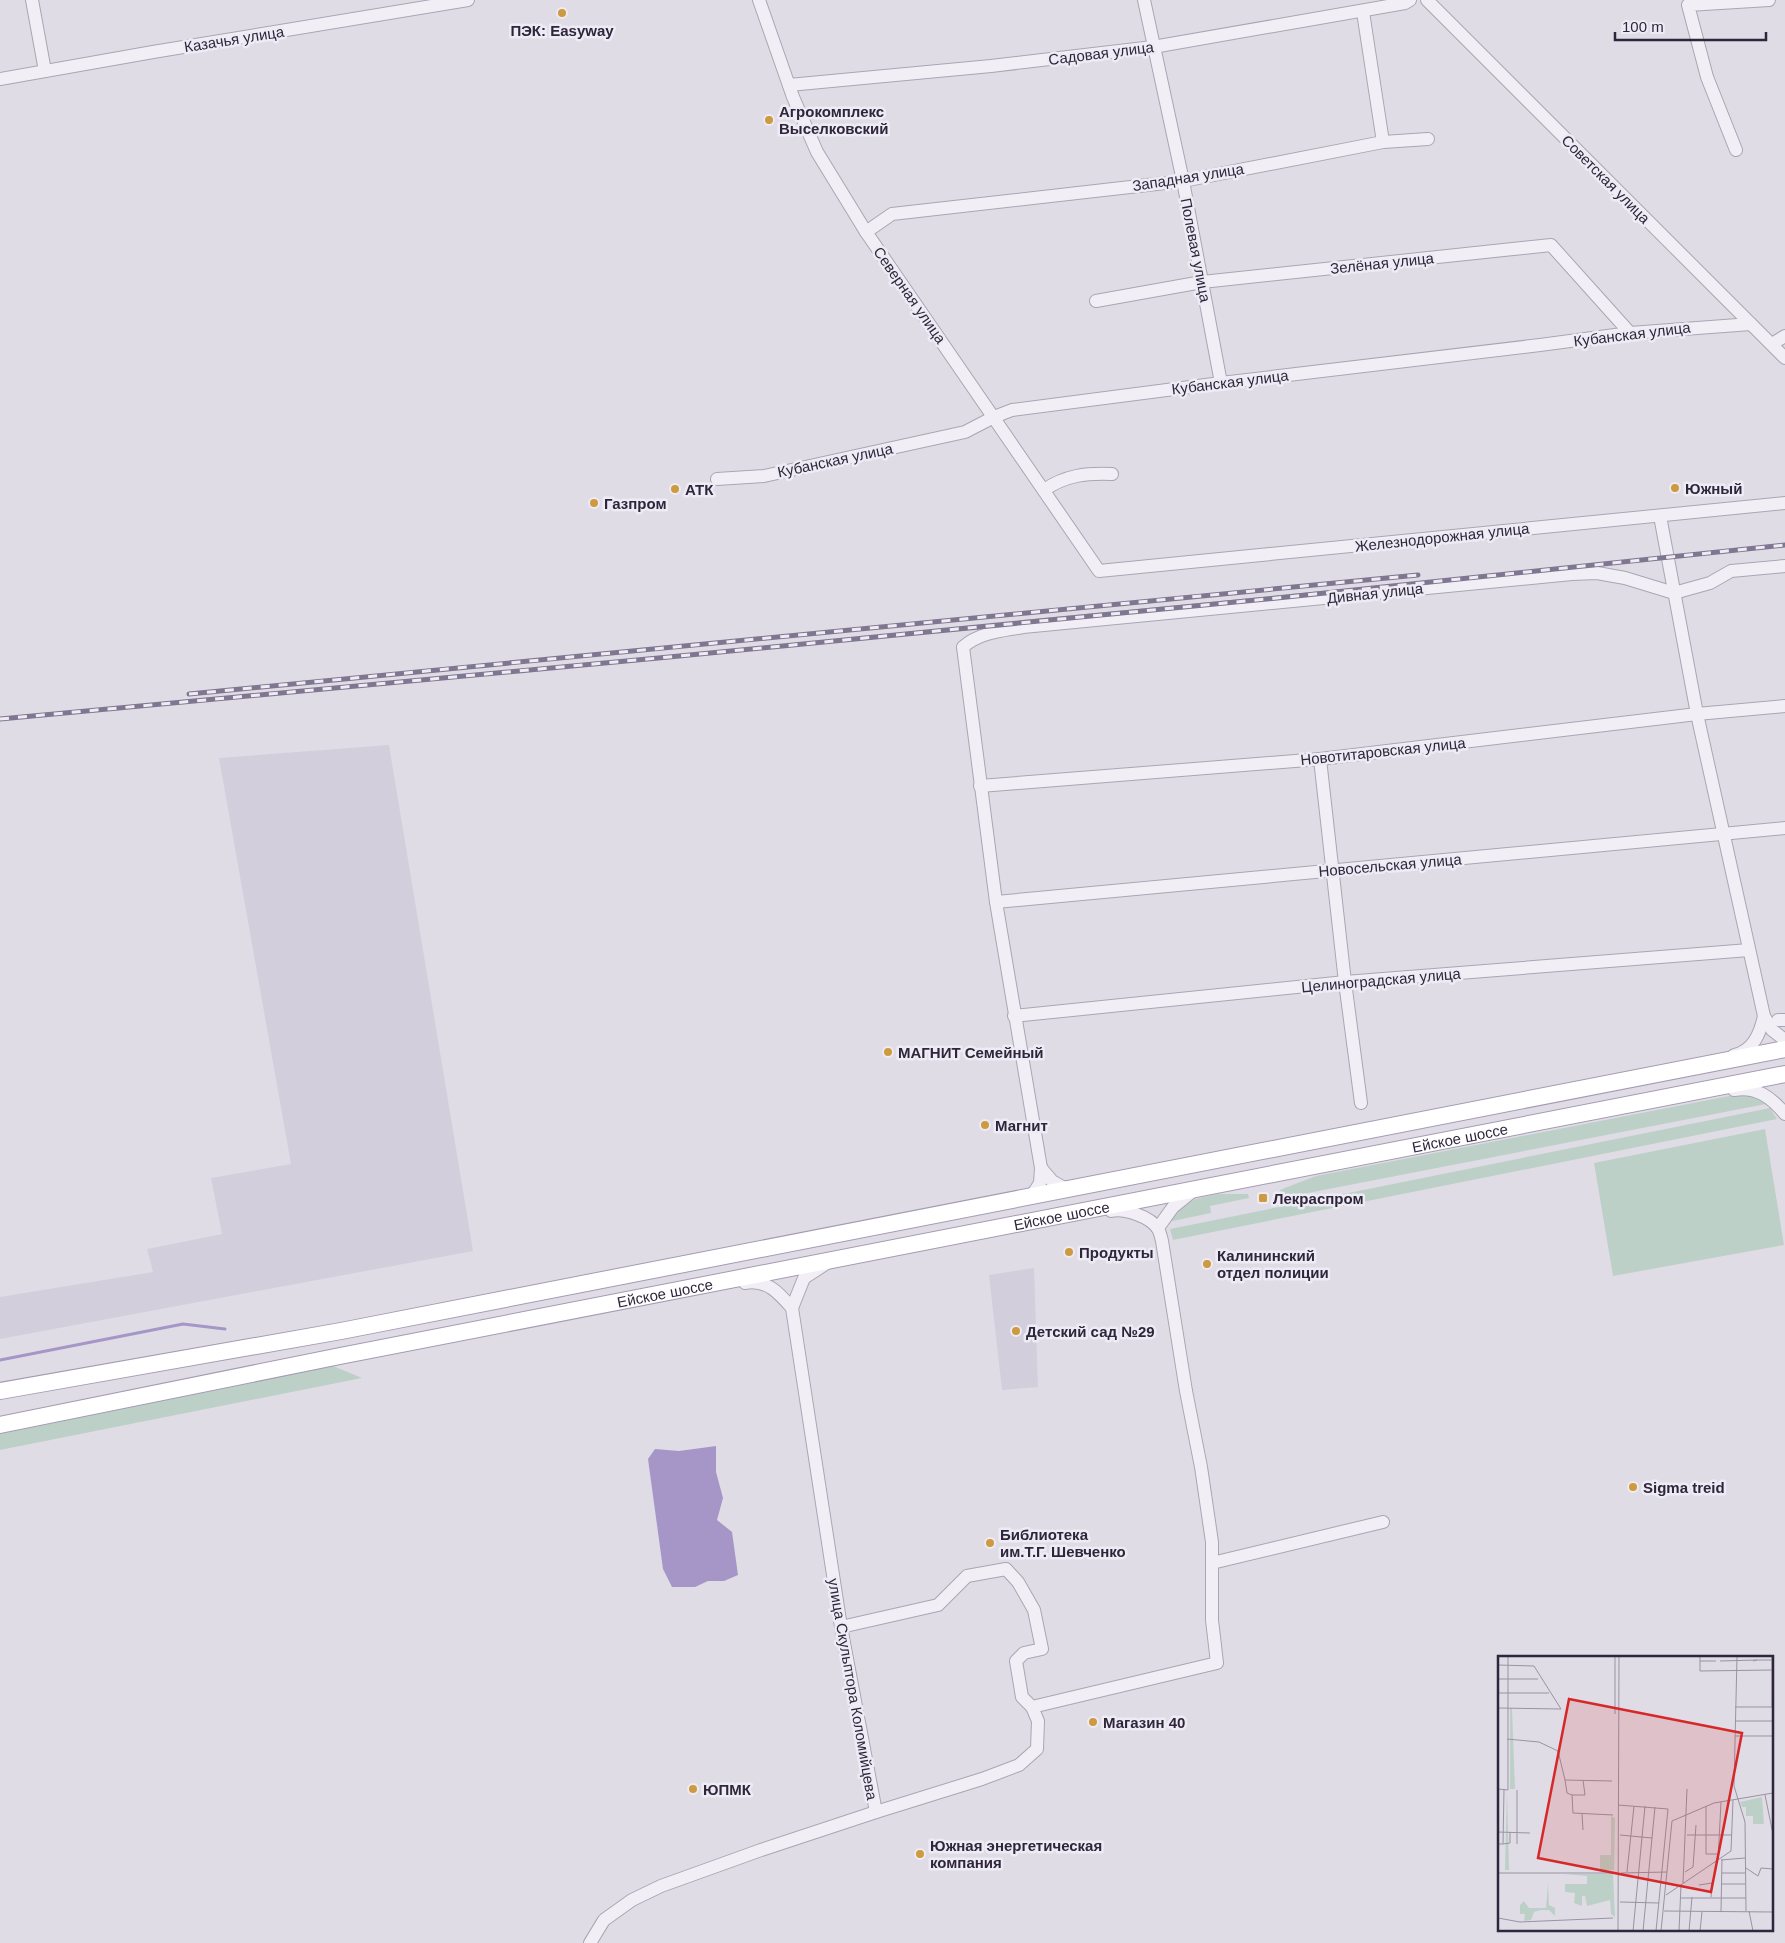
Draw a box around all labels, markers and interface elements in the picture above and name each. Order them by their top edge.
marker: ПЭК: Easyway [556,7,568,19]
scale bar [1615,10,1766,42]
text: 100 m [1622,18,1664,35]
place label: ПЭК: Easyway [510,22,614,39]
street label: Казачья улица [183,23,286,55]
street label: Садовая улица [1047,38,1155,68]
place label: Агрокомплекс Выселковский [779,103,888,137]
marker: Агрокомплекс Выселковский [763,114,775,126]
street label: Советская улица [1558,131,1654,227]
street label: Западная улица [1131,160,1246,194]
street label: Полевая улица [1178,197,1215,304]
street label: Северная улица [870,244,950,347]
street label: Зелёная улица [1329,249,1435,277]
street label: Кубанская улица [1573,318,1692,350]
street label: Кубанская улица [1171,366,1290,398]
street label: Кубанская улица [776,439,895,481]
place label: Южный [1685,480,1742,497]
place label: АТК [685,481,714,498]
marker: Южный [1669,482,1681,494]
marker: АТК [669,483,681,495]
place label: Газпром [604,495,667,512]
marker: Газпром [588,497,600,509]
street label: Железнодорожная улица [1354,519,1531,555]
street label: Дивная улица [1326,579,1425,607]
street label: Новотитаровская улица [1300,734,1467,768]
street label: Новосельская улица [1318,850,1463,880]
street label: Целиноградская улица [1301,965,1462,995]
place label: МАГНИТ Семейный [898,1044,1044,1061]
marker: МАГНИТ Семейный [882,1046,894,1058]
place label: Магнит [995,1117,1048,1134]
marker: Магнит [979,1119,991,1131]
street label: Ейское шоссе [1411,1120,1509,1155]
place label: Лекраспром [1273,1190,1364,1207]
marker: Лекраспром [1257,1192,1269,1204]
street label: Ейское шоссе [1012,1198,1111,1233]
place label: Продукты [1079,1244,1154,1261]
marker: Продукты [1063,1246,1075,1258]
place label: Калининский отдел полиции [1217,1247,1329,1281]
marker: Калининский отдел полиции [1201,1258,1213,1270]
street label: Ейское шоссе [616,1275,714,1310]
place label: Детский сад №29 [1026,1323,1155,1340]
marker: Детский сад №29 [1010,1325,1022,1337]
place label: Sigma treid [1643,1479,1725,1496]
marker: Sigma treid [1627,1481,1639,1493]
place label: Библиотека им.Т.Г. Шевченко [1000,1526,1126,1560]
marker: Библиотека им.Т.Г. Шевченко [984,1537,996,1549]
street label: улица Скульптора Коломийцева [825,1577,881,1802]
inset map [1498,1656,1772,1930]
place label: Магазин 40 [1103,1714,1185,1731]
marker: Магазин 40 [1087,1716,1099,1728]
place label: ЮПМК [703,1781,752,1798]
marker: ЮПМК [687,1783,699,1795]
place label: Южная энергетическая компания [930,1837,1102,1871]
marker: Южная энергетическая компания [914,1848,926,1860]

